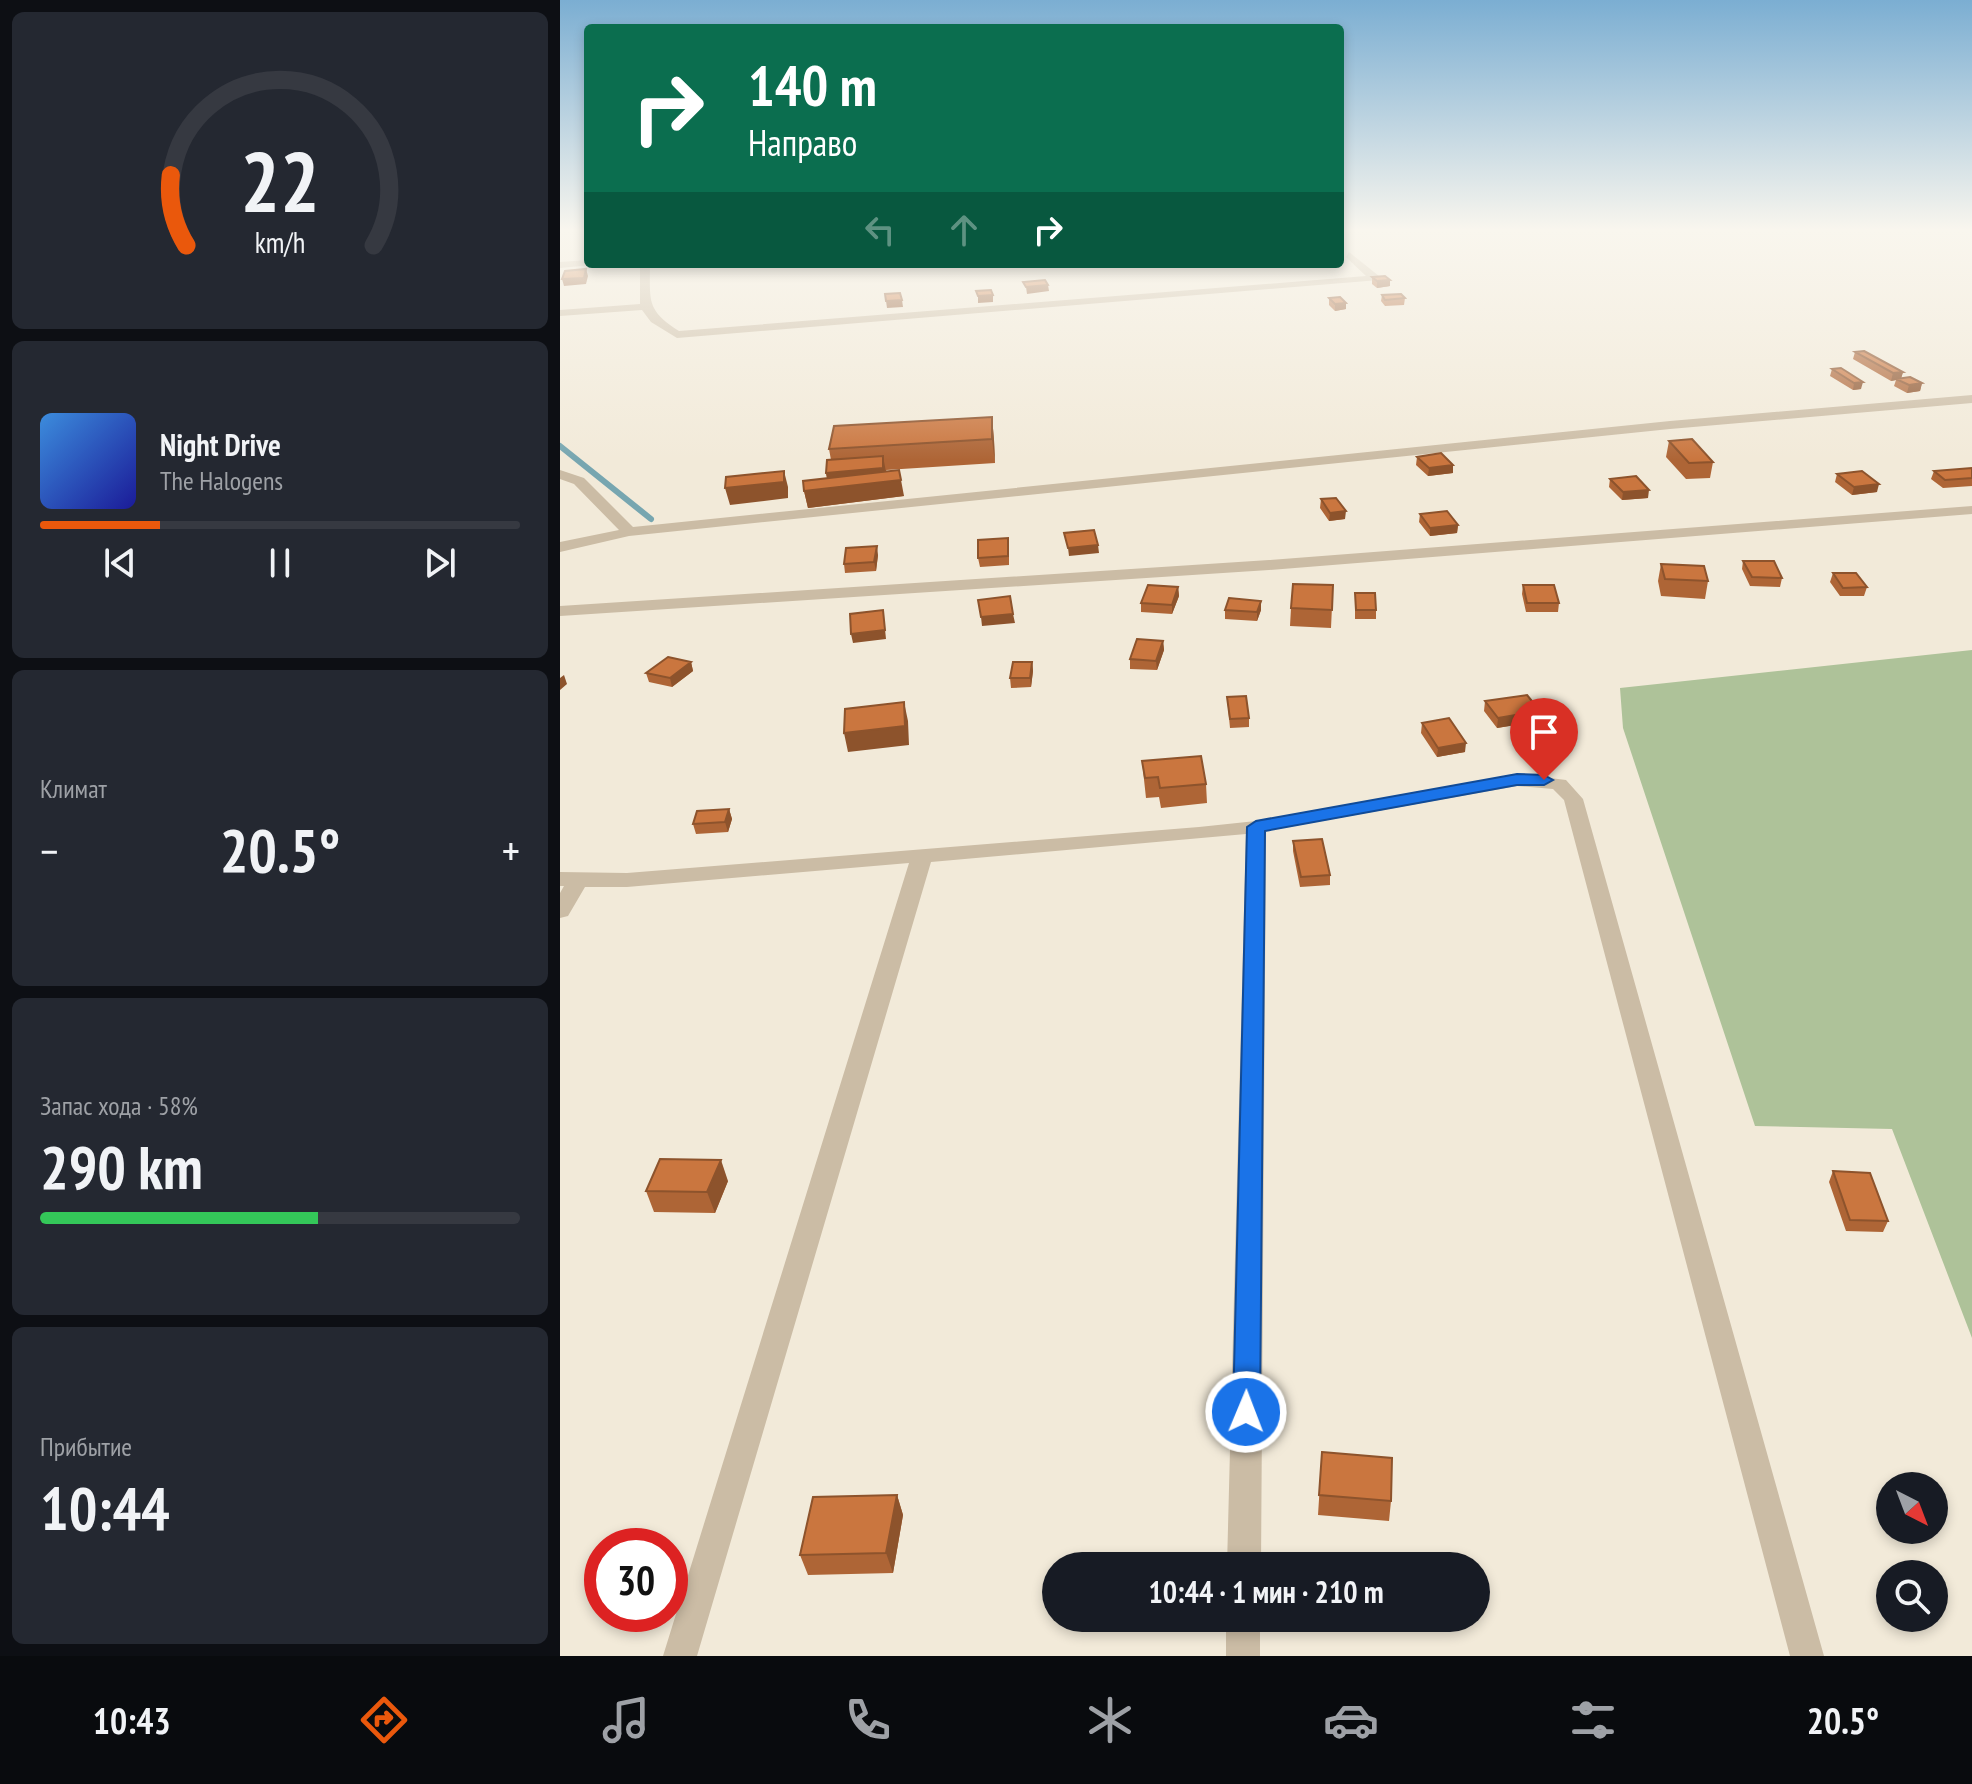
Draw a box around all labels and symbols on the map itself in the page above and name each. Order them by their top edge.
pin [1510,698,1578,780]
position arrow [1204,1370,1288,1454]
north arrow [1876,1472,1948,1544]
speed limit sign: 30 [584,1528,688,1632]

